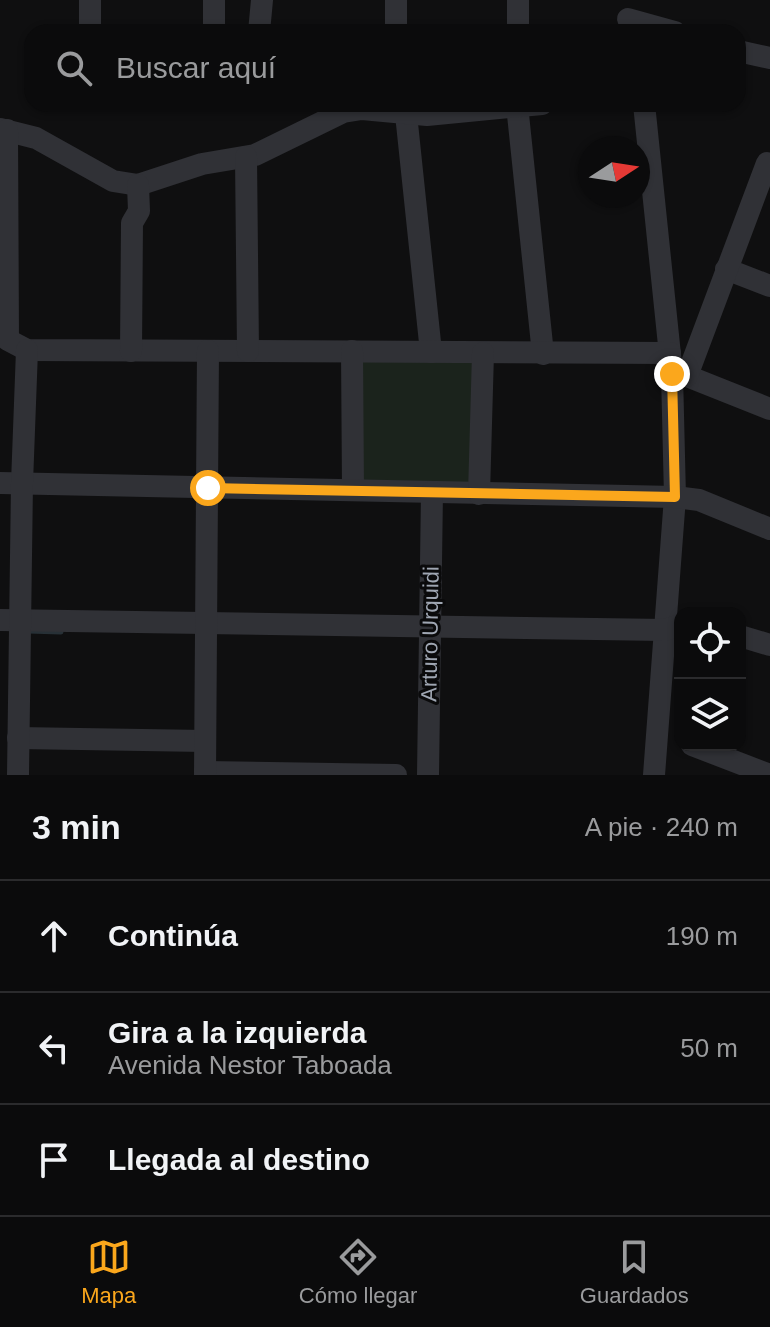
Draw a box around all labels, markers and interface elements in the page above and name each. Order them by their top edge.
search box [24,24,746,112]
icon: search [52,46,96,90]
text: Buscar aquí [116,51,276,84]
north arrow [578,136,650,208]
route end [654,356,690,392]
route start [190,470,226,506]
street label: Arturo Urquidi [416,566,444,702]
map controls [674,607,746,751]
button: locate [674,607,746,679]
button: layers [674,679,746,751]
text: 3 min [32,808,121,846]
text: A pie · 240 m [585,812,738,842]
icon: ahead [32,914,76,958]
text: Continúa [108,919,238,952]
text: 190 m [666,921,738,951]
text: Gira a la izquierda [108,1016,366,1049]
icon: left [32,1026,76,1070]
text: 50 m [680,1033,738,1063]
text: Avenida Nestor Taboada [108,1050,392,1080]
icon: arrive [32,1138,76,1182]
text: Llegada al destino [108,1143,370,1176]
tab: Mapa [81,1235,136,1309]
tab: Cómo llegar [299,1235,417,1309]
tab: Guardados [580,1235,689,1309]

